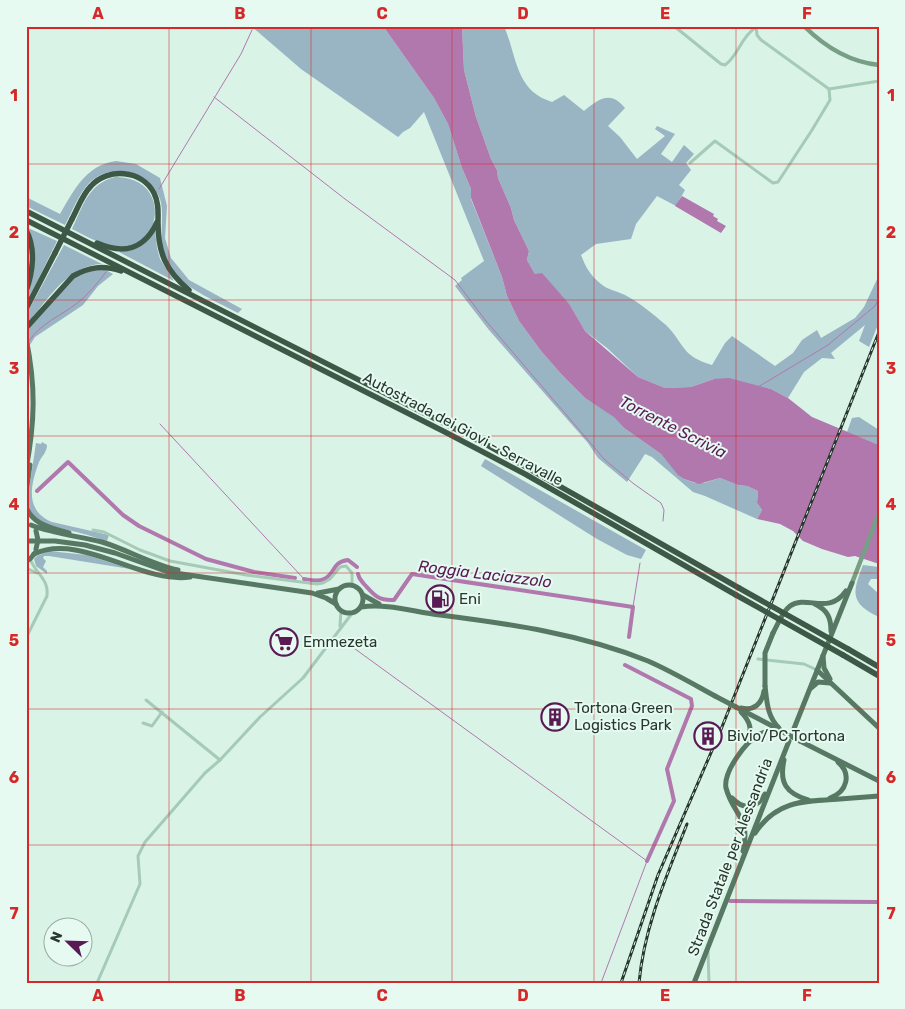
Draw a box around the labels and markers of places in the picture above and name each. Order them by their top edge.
fuel station icon: Eni [425,584,455,614]
place label: Eni [459,590,481,608]
supermarket icon: Emmezeta [269,627,299,657]
place label: Emmezeta [303,633,377,651]
place label: Tortona Green Logistics Park [574,699,673,734]
building icon: Tortona Green Logistics Park [540,702,570,732]
building icon: Bivio/PC Tortona [693,721,723,751]
place label: Bivio/PC Tortona [727,727,845,745]

